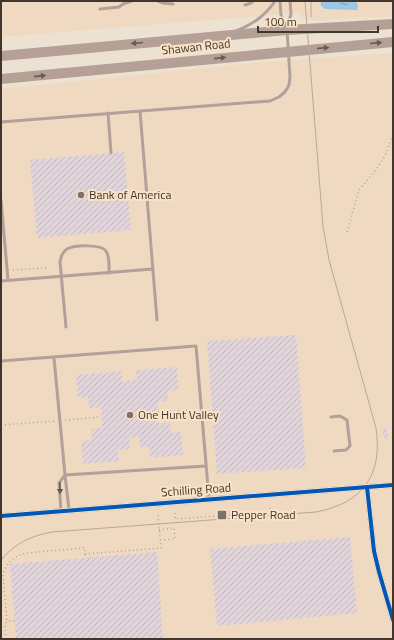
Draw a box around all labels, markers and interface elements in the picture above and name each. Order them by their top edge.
scale bar [258,8,378,34]
text: 100 m [264,12,297,31]
street label: Shawan Road [161,33,231,60]
one-way arrow [131,40,143,47]
one-way arrow [369,40,382,47]
one-way arrow [317,45,329,52]
one-way arrow [214,55,226,61]
one-way arrow [34,72,46,79]
place label: Bank of America [89,185,171,204]
marker: Bank of America [76,190,86,200]
place label: One Hunt Valley [138,405,219,424]
marker: One Hunt Valley [125,410,135,420]
street label: Schilling Road [160,478,232,501]
one-way arrow [56,482,63,495]
place label: Pepper Road [231,505,296,524]
marker: Pepper Road [216,509,228,521]

